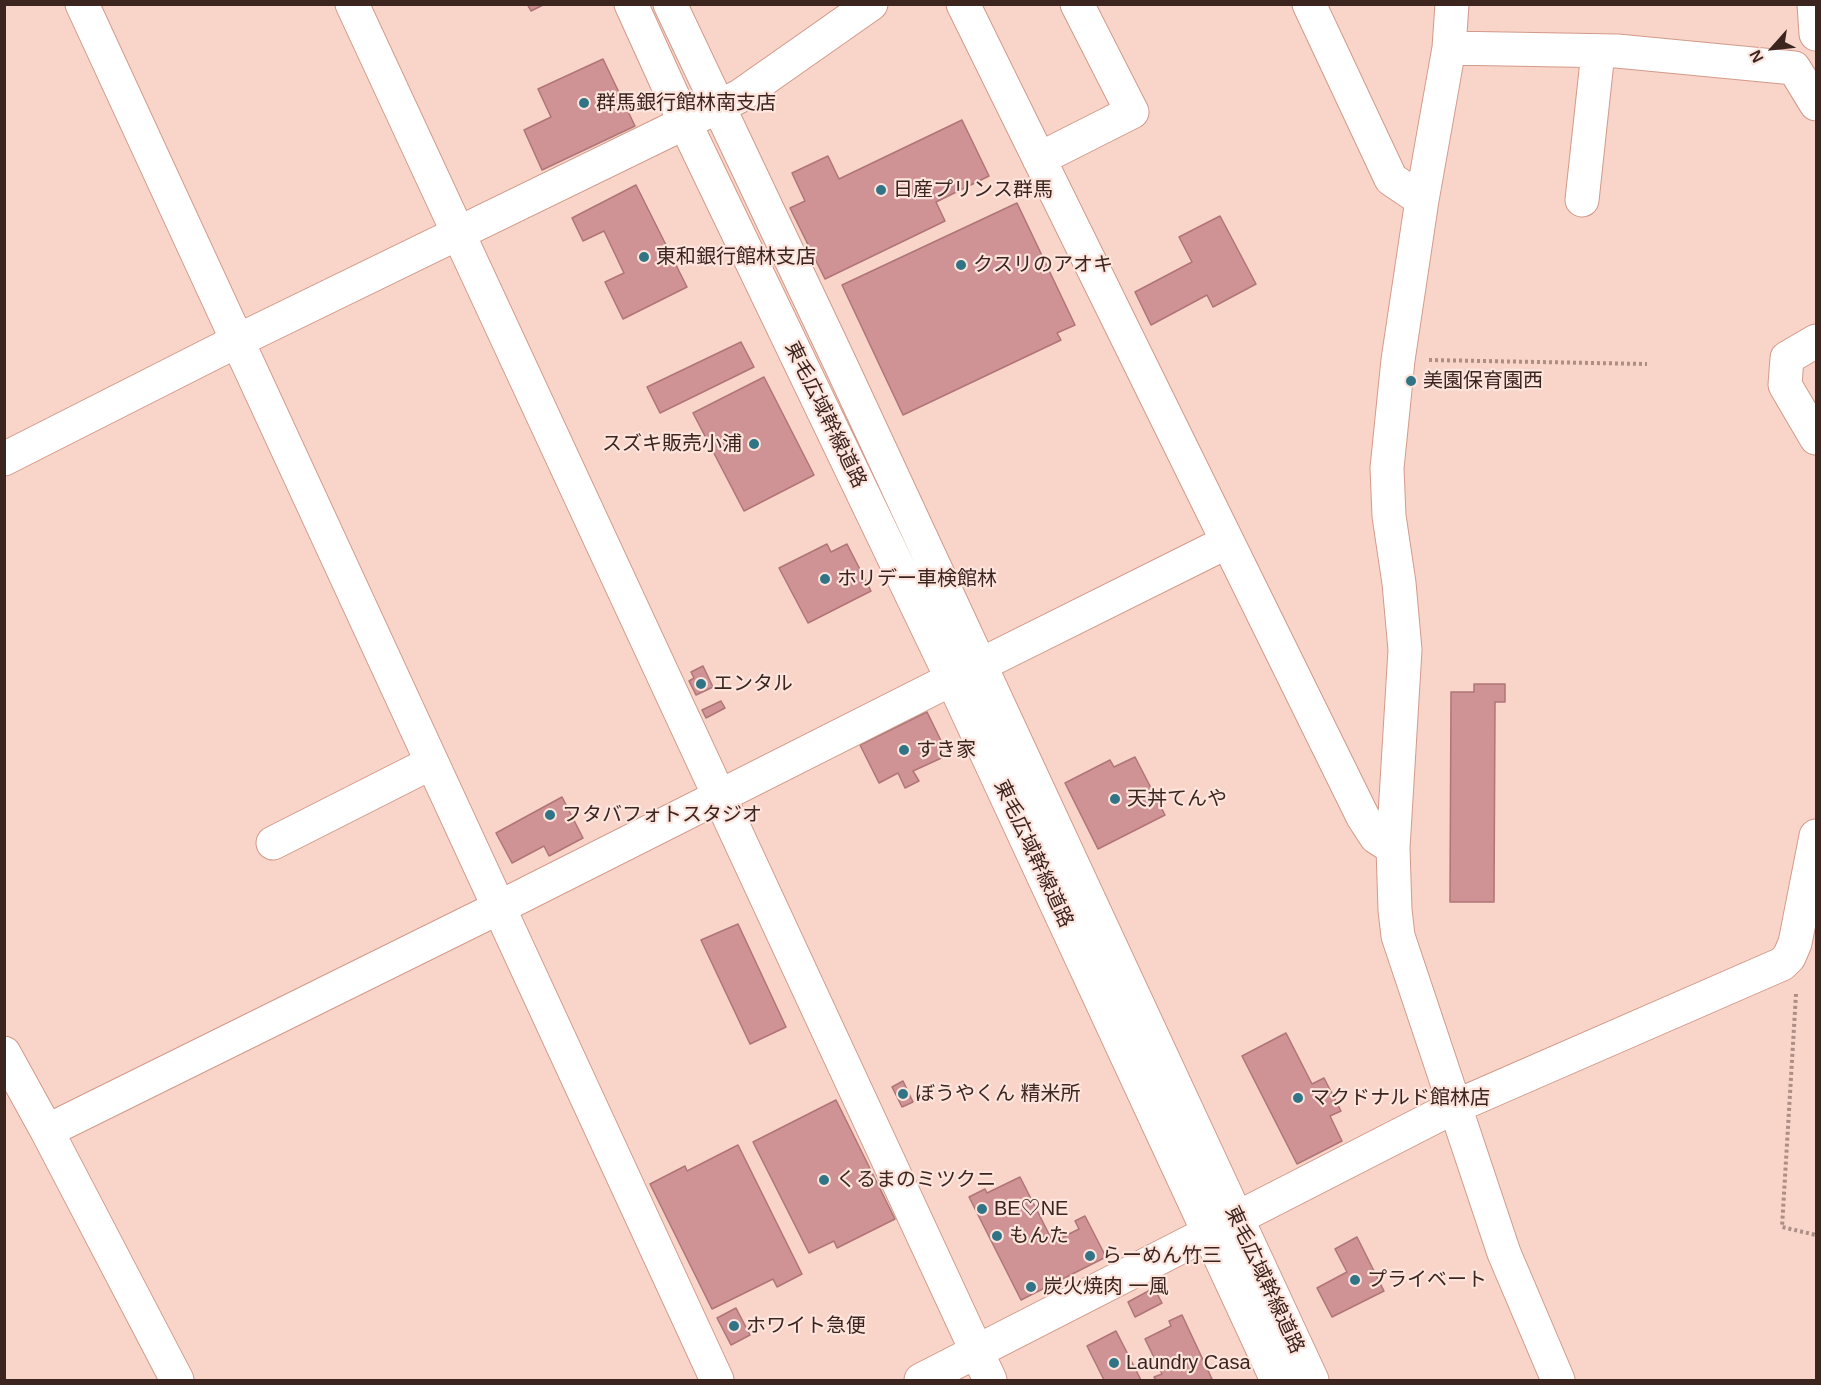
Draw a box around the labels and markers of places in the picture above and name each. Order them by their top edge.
place label: 群馬銀行館林南支店 [596,91,776,115]
marker: 群馬銀行館林南支店 [577,96,591,110]
place label: 日産プリンス群馬 [893,178,1053,202]
marker: 日産プリンス群馬 [874,183,888,197]
place label: 東和銀行館林支店 [656,245,816,269]
marker: 東和銀行館林支店 [637,250,651,264]
place label: クスリのアオキ [973,253,1113,277]
marker: クスリのアオキ [954,258,968,272]
place label: 美園保育園西 [1423,369,1543,393]
marker: 美園保育園西 [1404,374,1418,388]
place label: スズキ販売小浦 [602,432,742,456]
marker: スズキ販売小浦 [747,437,761,451]
place label: ホリデー車検館林 [837,567,997,591]
marker: ホリデー車検館林 [818,572,832,586]
place label: エンタル [713,672,793,696]
marker: エンタル [694,677,708,691]
place label: すき家 [916,738,976,762]
marker: すき家 [897,743,911,757]
place label: 天丼てんや [1127,787,1227,811]
marker: 天丼てんや [1108,792,1122,806]
place label: フタバフォトスタジオ [562,803,762,827]
marker: フタバフォトスタジオ [543,808,557,822]
place label: ぼうやくん 精米所 [915,1082,1081,1106]
place label: マクドナルド館林店 [1310,1086,1490,1110]
marker: ぼうやくん 精米所 [896,1087,910,1101]
marker: マクドナルド館林店 [1291,1091,1305,1105]
place label: くるまのミツクニ [836,1168,996,1192]
marker: くるまのミツクニ [817,1173,831,1187]
place label: BE♡NE [994,1197,1068,1221]
marker: BE♡NE [975,1202,989,1216]
place label: もんた [1009,1224,1069,1248]
marker: もんた [990,1229,1004,1243]
place label: らーめん竹三 [1102,1244,1222,1268]
marker: らーめん竹三 [1083,1249,1097,1263]
place label: プライベート [1367,1268,1487,1292]
marker: プライベート [1348,1273,1362,1287]
place label: 炭火焼肉 一風 [1043,1275,1169,1299]
marker: 炭火焼肉 一風 [1024,1280,1038,1294]
place label: ホワイト急便 [746,1314,866,1338]
marker: ホワイト急便 [727,1319,741,1333]
place label: Laundry Casa [1126,1351,1251,1375]
marker: Laundry Casa [1107,1356,1121,1370]

